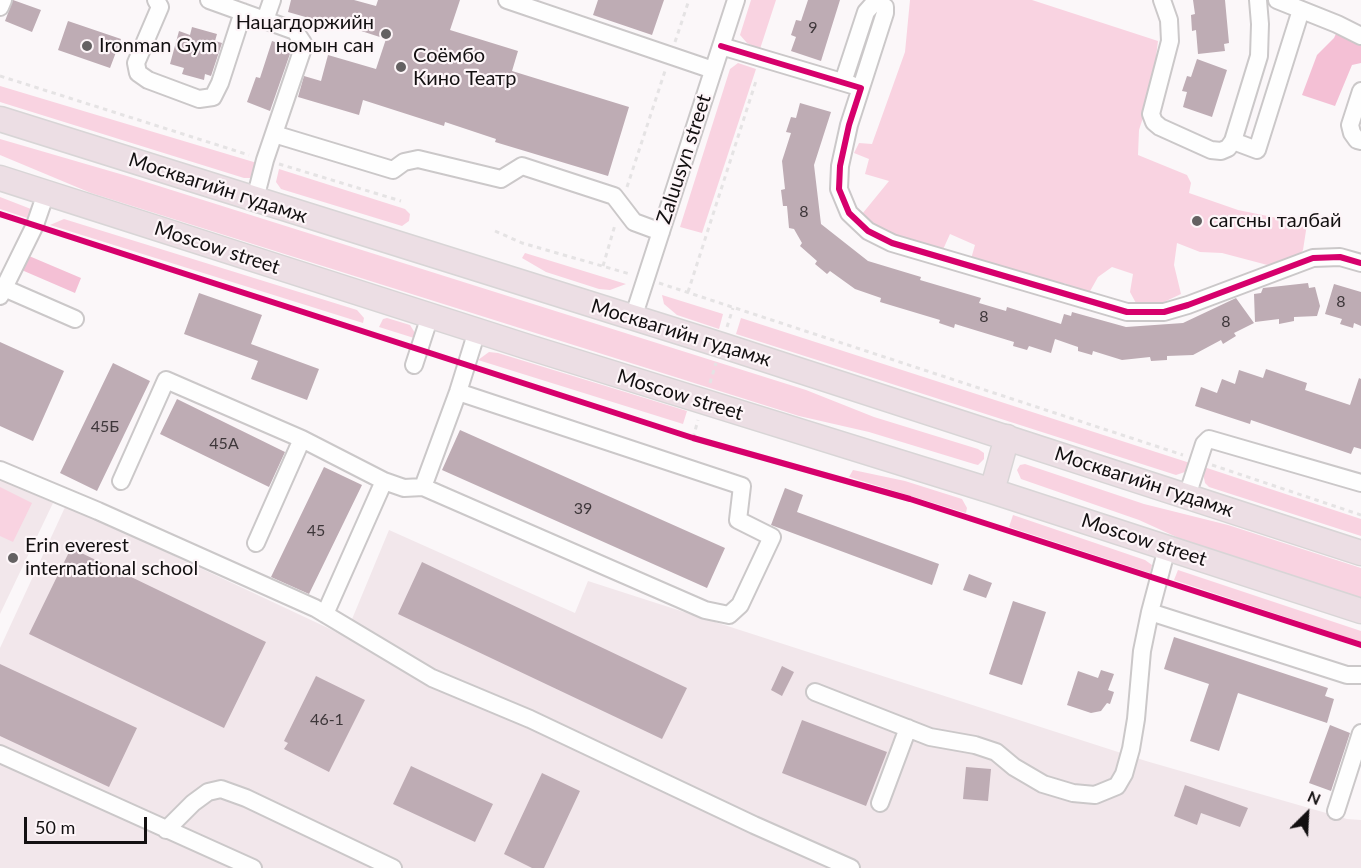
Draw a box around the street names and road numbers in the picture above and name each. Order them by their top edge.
street label: Zaluusyn street [652,91,716,227]
street label: Москвагийн гудамж [125,148,311,228]
street label: Moscow street [151,216,283,280]
street label: Москвагийн гудамж [588,294,774,372]
street label: Moscow street [614,364,746,426]
street label: Москвагийн гудамж [1051,442,1237,522]
street label: Moscow street [1078,508,1210,572]

